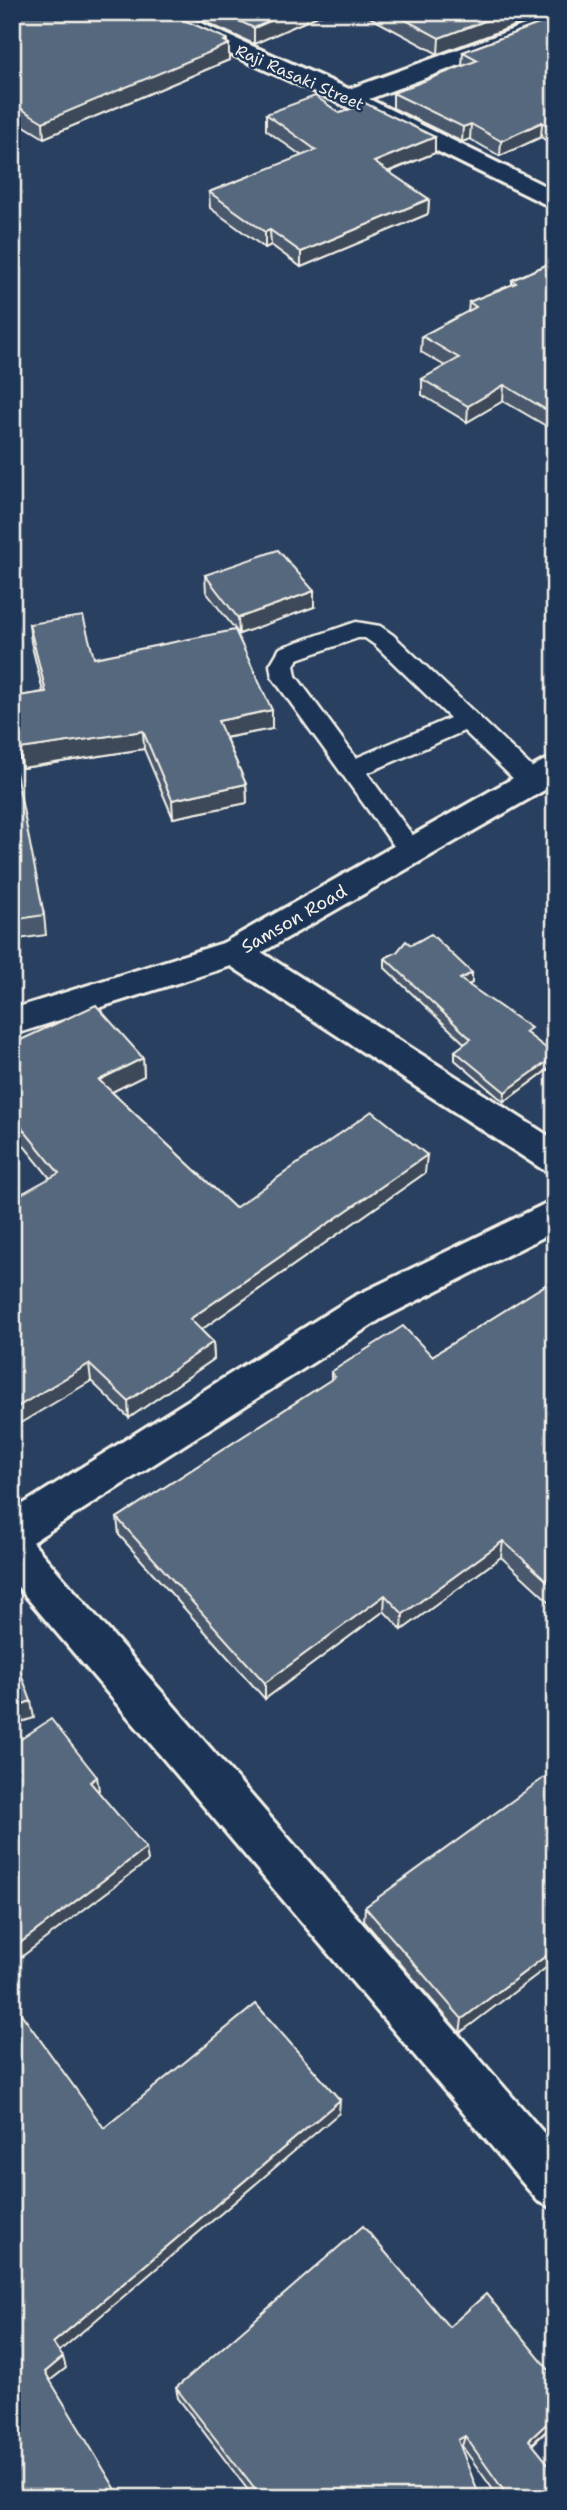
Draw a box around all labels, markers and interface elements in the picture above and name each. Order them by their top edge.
street label: Raji Rasaki Street [232,40,367,115]
street label: Samson Road [237,879,351,959]

